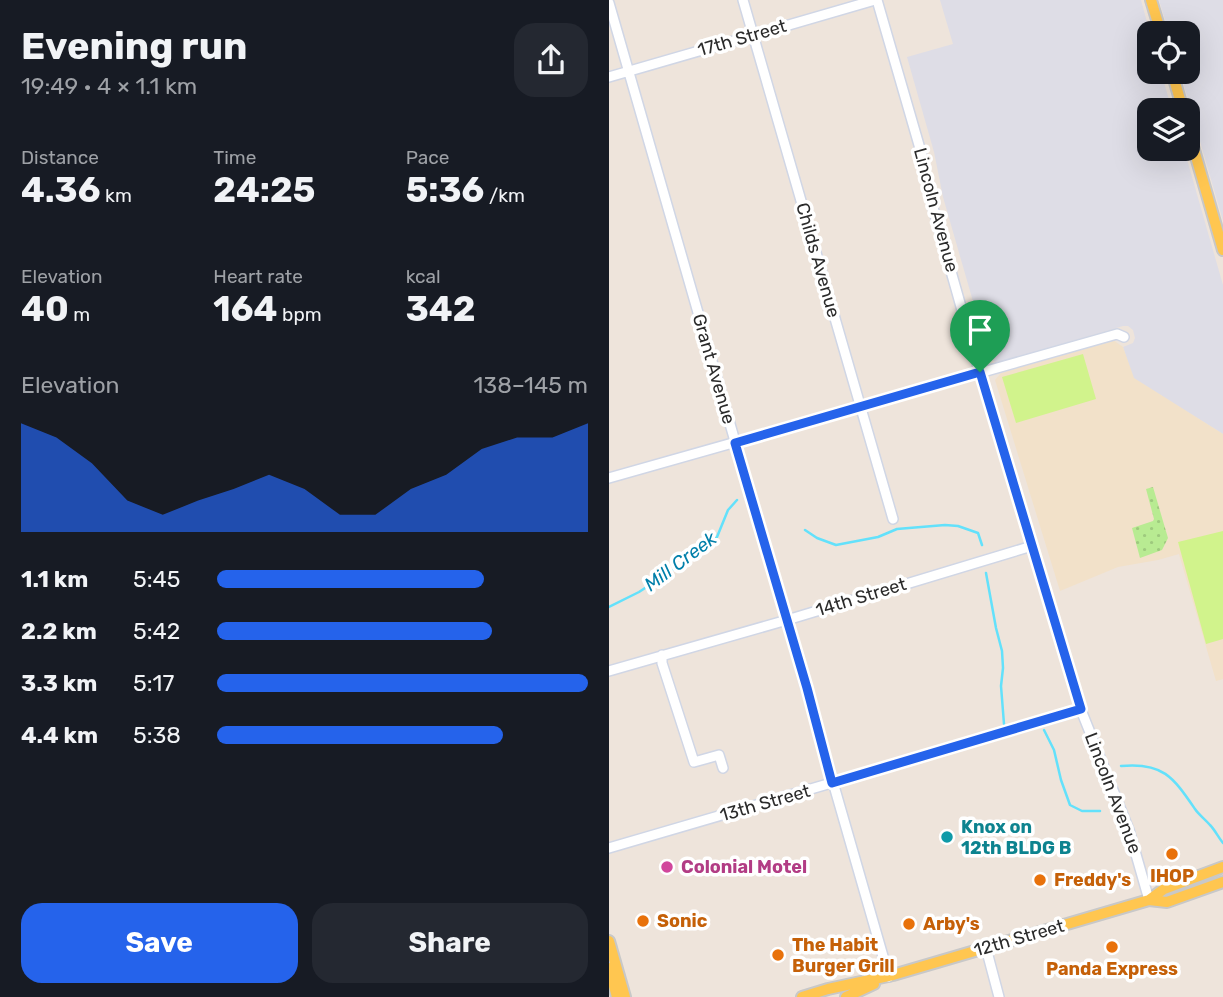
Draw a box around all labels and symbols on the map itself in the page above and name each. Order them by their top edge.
street label: 17th Street [695,15,789,61]
street label: Lincoln Avenue [909,145,963,275]
street label: Childs Avenue [791,200,845,320]
pin [950,300,1010,372]
street label: Grant Avenue [688,311,740,427]
water label: Mill Creek [640,527,721,596]
street label: 14th Street [813,573,909,621]
street label: Lincoln Avenue [1080,729,1146,857]
street label: 13th Street [717,780,813,826]
place label: Knox on 12th BLDG B [961,816,1071,859]
marker: Knox on 12th BLDG B [939,829,955,845]
marker: IHOP [1164,846,1180,862]
place label: Colonial Motel [681,856,807,878]
marker: Colonial Motel [659,859,675,875]
place label: IHOP [1150,865,1194,887]
place label: Freddy's [1054,869,1131,891]
marker: Freddy's [1032,872,1048,888]
place label: Sonic [657,910,708,932]
marker: Sonic [635,913,651,929]
place label: Arby's [923,913,980,935]
street label: 12th Street [971,915,1067,961]
marker: Arby's [901,916,917,932]
place label: The Habit Burger Grill [792,934,895,977]
marker: Panda Express [1104,939,1120,955]
marker: The Habit Burger Grill [770,947,786,963]
place label: Panda Express [1046,958,1178,980]

